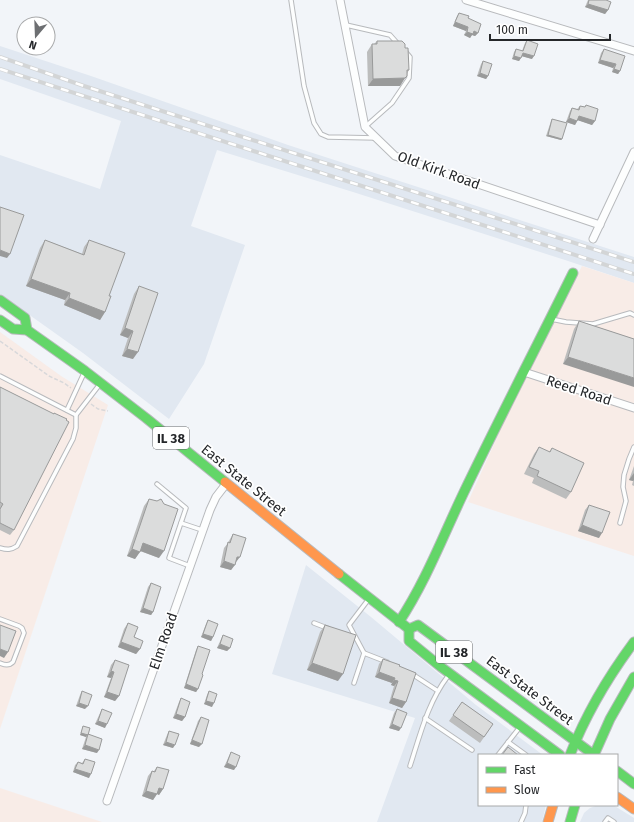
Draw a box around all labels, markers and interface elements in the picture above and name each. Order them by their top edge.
north arrow [16,16,56,56]
scale bar [490,16,610,42]
text: 100 m [496,23,528,37]
text: N [27,38,38,52]
street label: Old Kirk Road [395,148,482,193]
street label: Reed Road [544,372,614,409]
road number: IL 38 [153,427,189,449]
street label: East State Street [198,441,290,520]
street label: Elm Road [146,610,181,672]
road number: IL 38 [436,641,472,663]
street label: East State Street [483,652,577,729]
legend [478,754,618,806]
text: Fast [514,763,536,777]
text: Slow [514,783,540,797]

